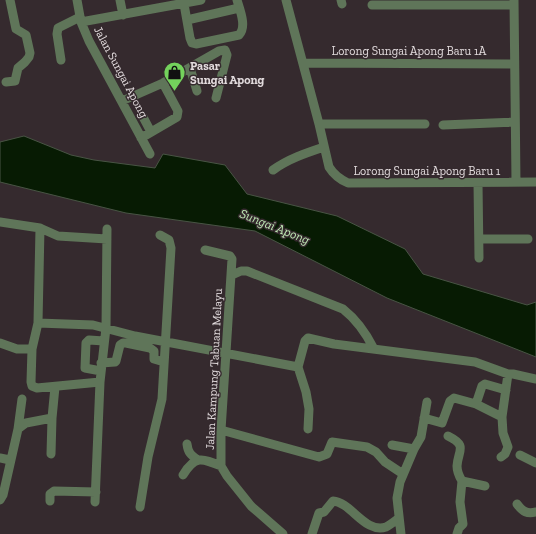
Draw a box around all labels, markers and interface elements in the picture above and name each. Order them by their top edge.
street label: Jalan Sungai Apong [91,24,151,120]
street label: Lorong Sungai Apong Baru 1A [332,44,487,58]
place label: Pasar Sungai Apong [190,59,265,87]
shop icon: Pasar Sungai Apong [162,60,188,93]
street label: Lorong Sungai Apong Baru 1 [354,164,501,178]
water label: Sungai Apong [238,206,312,247]
street label: Jalan Kampung Tabuan Melayu [203,288,225,450]

